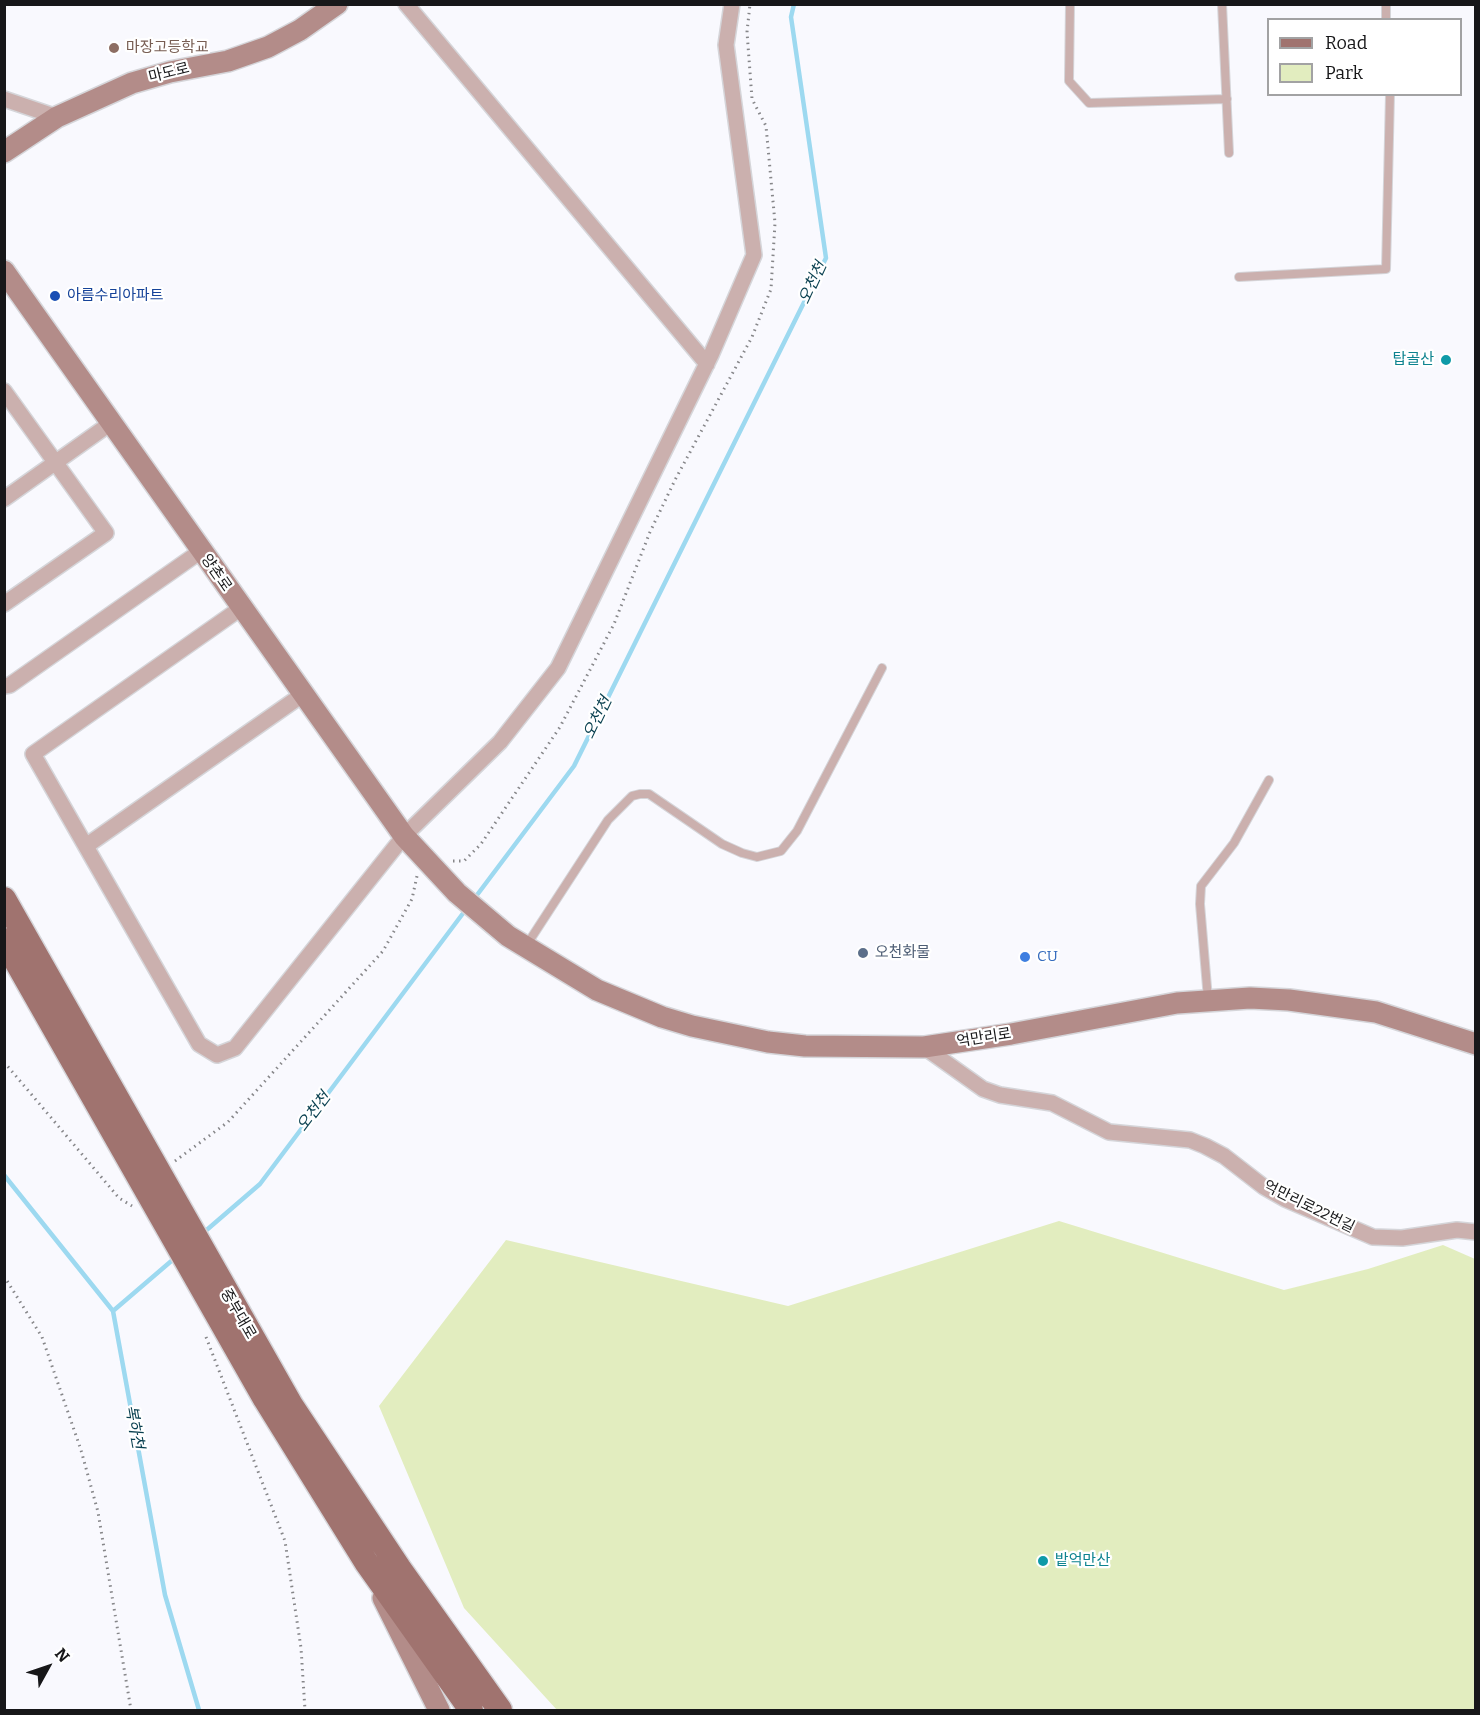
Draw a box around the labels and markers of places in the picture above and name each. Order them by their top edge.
place label: 마장고등학교 [126,39,209,57]
marker: 마장고등학교 [107,41,121,55]
place label: 아름수리아파트 [67,287,164,305]
marker: 아름수리아파트 [48,289,62,303]
place label: 탑골산 [1393,351,1434,369]
marker: 탑골산 [1439,353,1453,367]
place label: 오천화물 [875,944,930,962]
marker: 오천화물 [856,946,870,960]
place label: CU [1037,948,1058,966]
marker: CU [1018,950,1032,964]
place label: 밭억만산 [1055,1552,1110,1570]
marker: 밭억만산 [1036,1554,1050,1568]

